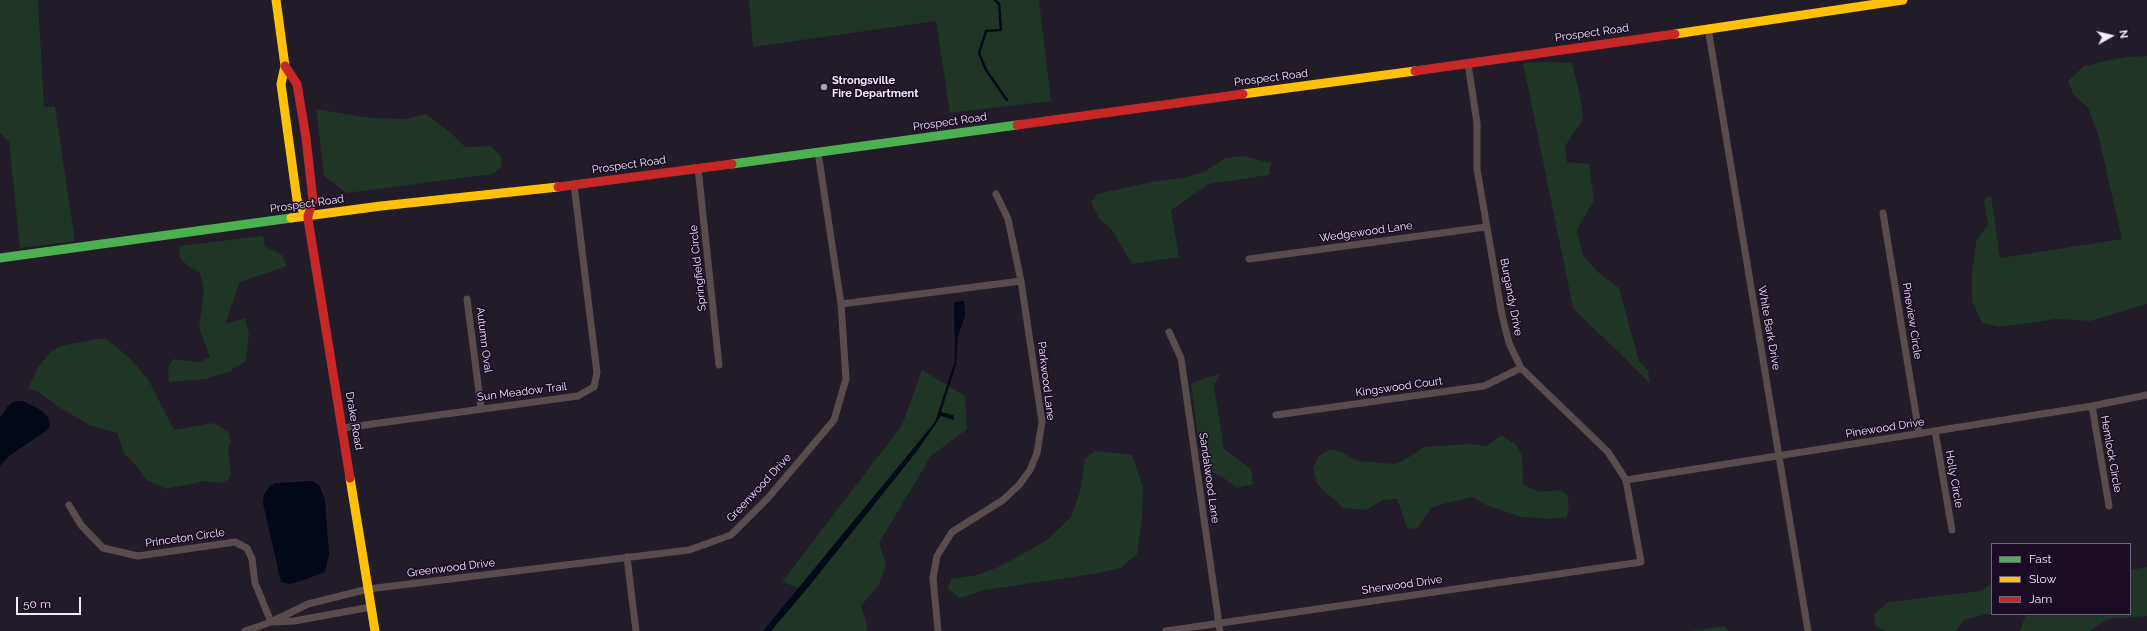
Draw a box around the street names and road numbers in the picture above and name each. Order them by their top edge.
street label: Prospect Road [1554,21,1630,45]
street label: Prospect Road [1233,67,1309,89]
street label: Prospect Road [912,110,988,134]
street label: Prospect Road [591,153,667,177]
street label: Prospect Road [269,192,345,216]
street label: Wedgewood Lane [1319,219,1413,245]
street label: Springfield Circle [687,224,709,312]
street label: Burgandy Drive [1497,257,1525,337]
street label: Pineview Circle [1899,282,1925,360]
street label: White Bark Drive [1755,285,1783,371]
street label: Autumn Oval [473,306,495,374]
street label: Parkwood Lane [1035,341,1057,421]
street label: Kingswood Court [1355,374,1443,400]
street label: Sun Meadow Trail [476,380,568,404]
street label: Drake Road [342,391,366,451]
street label: Hemlock Circle [2098,414,2124,494]
street label: Pinewood Drive [1845,415,1925,441]
street label: Sandalwood Lane [1196,432,1222,524]
street label: Holly Circle [1942,449,1966,509]
street label: Greenwood Drive [724,451,794,525]
street label: Princeton Circle [144,526,226,550]
street label: Greenwood Drive [406,556,496,580]
street label: Sherwood Drive [1361,573,1443,597]

